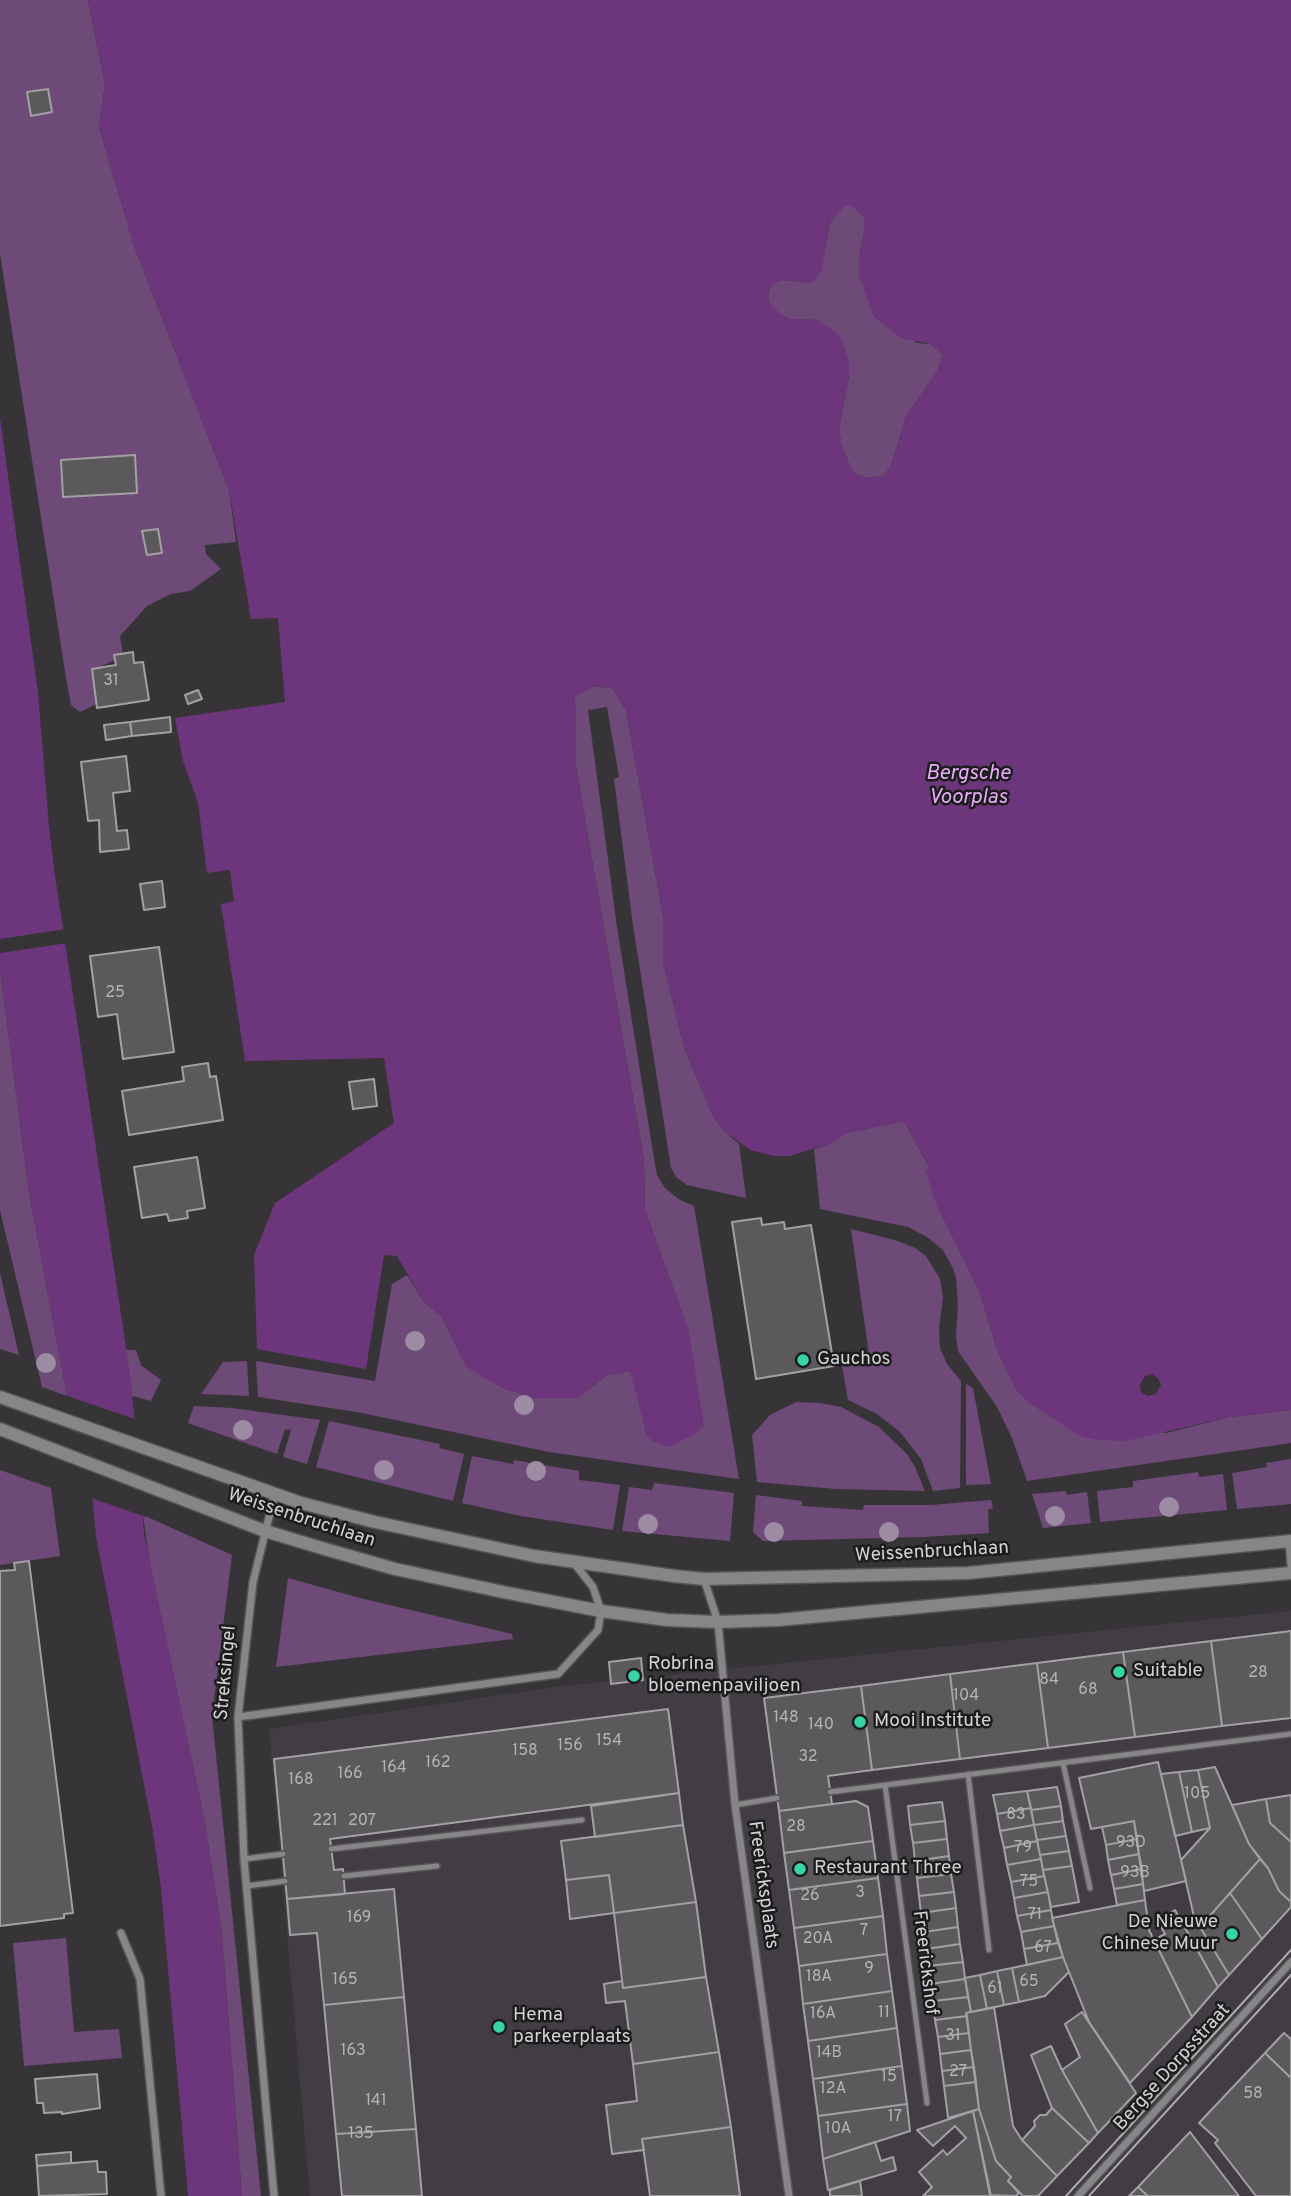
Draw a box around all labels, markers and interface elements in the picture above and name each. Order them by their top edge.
house number: 31 [103,672,119,692]
water label: Bergsche Voorplas [926,762,1010,812]
house number: 25 [105,984,125,1004]
place label: Gauchos [817,1349,890,1371]
marker: Gauchos [795,1352,811,1368]
street label: Weissenbruchlaan [224,1484,378,1554]
street label: Weissenbruchlaan [855,1538,1009,1568]
street label: Streksingel [212,1625,242,1721]
place label: Robrina bloemenpaviljoen [648,1654,801,1698]
place label: Suitable [1133,1661,1203,1683]
marker: Suitable [1111,1664,1127,1680]
house number: 28 [1248,1664,1268,1684]
marker: Robrina bloemenpaviljoen [626,1668,642,1684]
house number: 84 [1039,1671,1059,1691]
house number: 68 [1078,1681,1098,1701]
house number: 104 [953,1687,979,1707]
house number: 148 [773,1709,799,1729]
place label: Mooi Institute [874,1711,991,1733]
marker: Mooi Institute [852,1714,868,1730]
house number: 140 [808,1716,834,1736]
house number: 154 [596,1732,622,1752]
house number: 156 [557,1737,583,1757]
house number: 158 [512,1742,538,1762]
house number: 32 [798,1748,818,1768]
house number: 162 [425,1754,451,1774]
house number: 164 [381,1759,407,1779]
house number: 166 [337,1765,363,1785]
house number: 168 [288,1771,314,1791]
house number: 105 [1184,1785,1210,1805]
house number: 83 [1006,1806,1026,1826]
house number: 221 [312,1812,338,1832]
house number: 207 [348,1812,376,1832]
house number: 28 [786,1818,806,1838]
street label: Freericksplaats [742,1820,782,1950]
house number: 93D [1116,1834,1146,1854]
house number: 79 [1014,1839,1032,1859]
place label: Restaurant Three [814,1858,962,1880]
marker: Restaurant Three [792,1861,808,1877]
house number: 93B [1120,1864,1150,1884]
house number: 75 [1020,1873,1038,1893]
house number: 3 [855,1884,865,1904]
house number: 26 [800,1887,820,1907]
house number: 71 [1028,1906,1042,1926]
house number: 169 [347,1909,371,1929]
street label: Freerickshof [906,1909,942,2017]
place label: De Nieuwe Chinese Muur [1102,1912,1218,1956]
house number: 7 [860,1922,868,1942]
marker: De Nieuwe Chinese Muur [1224,1926,1240,1942]
house number: 20A [803,1930,833,1950]
house number: 67 [1034,1939,1052,1959]
house number: 9 [864,1960,874,1980]
house number: 18A [806,1968,832,1988]
house number: 165 [332,1971,358,1991]
house number: 65 [1019,1973,1039,1993]
house number: 61 [987,1980,1003,2000]
street label: Bergse Dorpsstraat [1110,2000,1236,2136]
house number: 11 [878,2004,890,2024]
place label: Hema parkeerplaats [513,2005,631,2049]
house number: 16A [810,2005,836,2025]
marker: Hema parkeerplaats [491,2019,507,2035]
house number: 31 [945,2027,961,2047]
house number: 163 [340,2042,366,2062]
house number: 14B [816,2044,842,2064]
house number: 27 [949,2063,967,2083]
house number: 15 [881,2068,897,2088]
house number: 12A [820,2080,846,2100]
house number: 58 [1243,2085,1263,2105]
house number: 141 [365,2092,387,2112]
house number: 17 [888,2108,902,2128]
house number: 10A [825,2120,851,2140]
house number: 135 [348,2125,374,2145]

